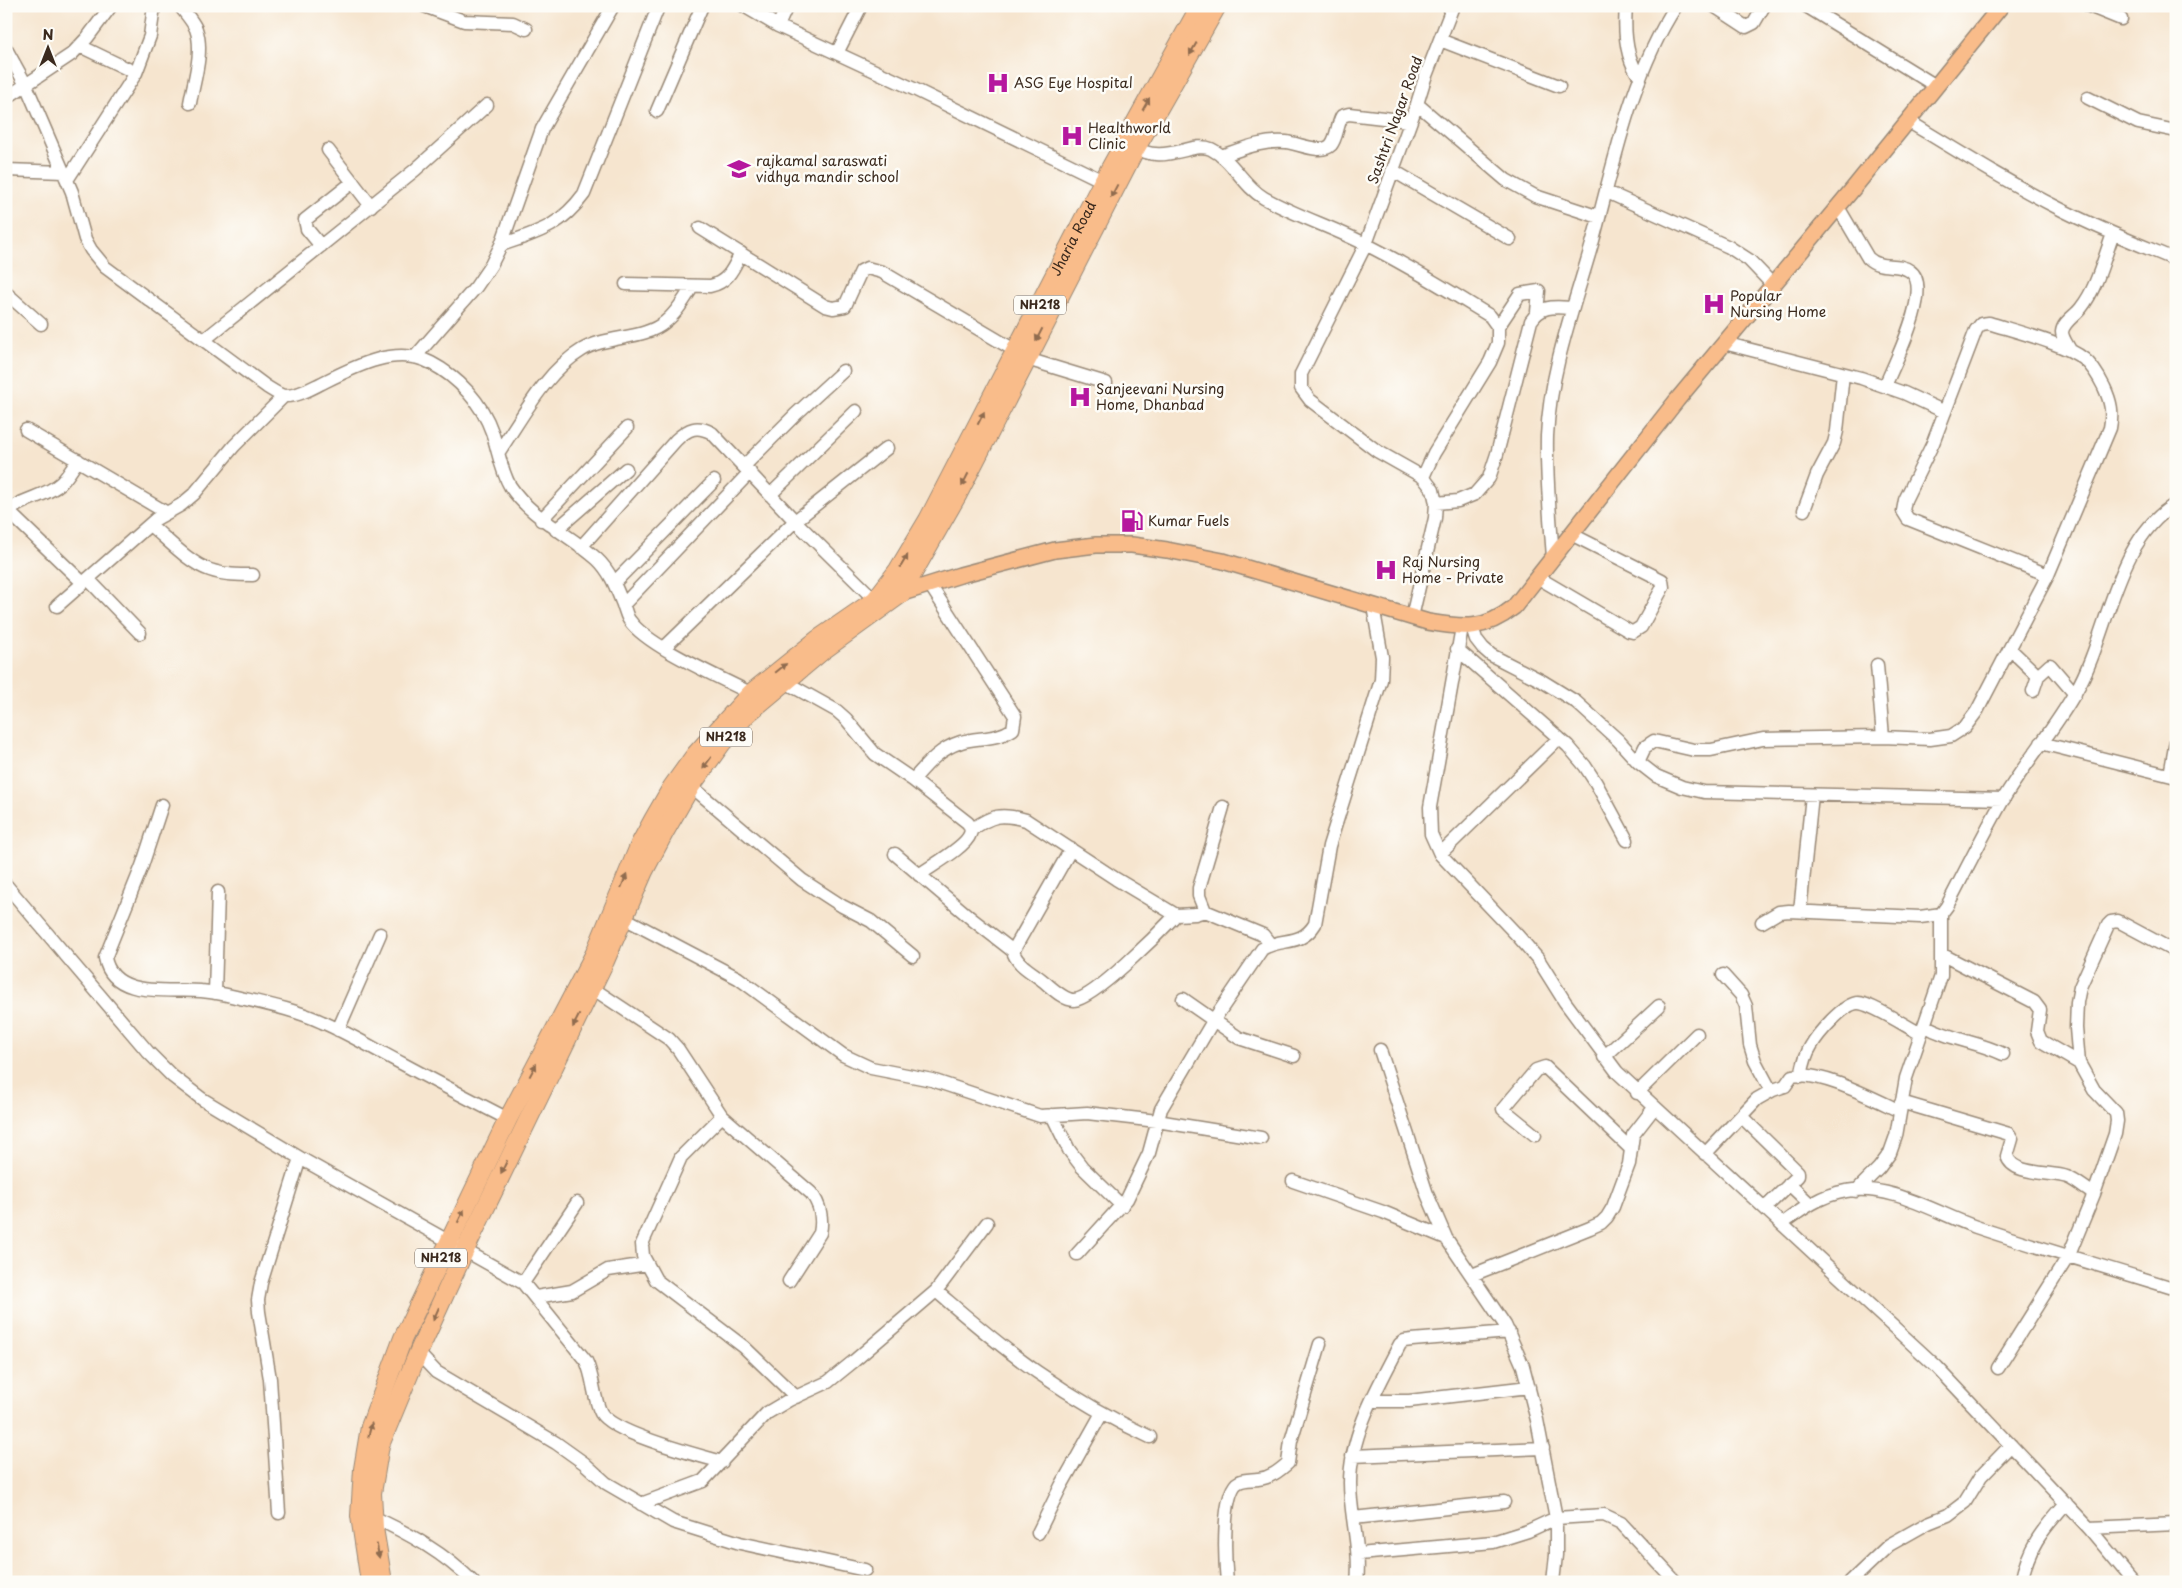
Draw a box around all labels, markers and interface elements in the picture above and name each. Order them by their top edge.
north arrow [22,22,72,72]
text: N [42,24,54,45]
one-way arrow [1188,42,1197,55]
street label: Sashtri Nagar Road [1362,53,1427,187]
hospital icon: ASG Eye Hospital [985,70,1011,96]
place label: ASG Eye Hospital [1014,72,1133,93]
one-way arrow [1142,96,1150,111]
place label: Healthworld Clinic [1088,117,1171,154]
hospital icon: Healthworld Clinic [1059,123,1085,149]
place label: rajkamal saraswati vidhya mandir school [756,150,899,187]
school or university icon: rajkamal saraswati vidhya mandir school [726,156,752,182]
one-way arrow [1110,184,1118,198]
street label: Jharia Road [1045,197,1101,279]
place label: Popular Nursing Home [1730,285,1826,322]
hospital icon: Popular Nursing Home [1701,291,1727,317]
road number: NH218 [1014,296,1066,314]
one-way arrow [1035,328,1043,342]
place label: Sanjeevani Nursing Home, Dhanbad [1096,378,1224,415]
hospital icon: Sanjeevani Nursing Home, Dhanbad [1067,384,1093,410]
one-way arrow [977,411,985,425]
one-way arrow [961,472,969,487]
fuel station icon: Kumar Fuels [1119,508,1145,534]
place label: Kumar Fuels [1148,510,1229,531]
place label: Raj Nursing Home - Private [1402,551,1504,588]
one-way arrow [899,554,908,568]
hospital icon: Raj Nursing Home - Private [1373,557,1399,583]
one-way arrow [774,663,787,674]
road number: NH218 [700,728,752,746]
one-way arrow [702,756,712,770]
one-way arrow [621,874,629,888]
one-way arrow [572,1014,580,1028]
one-way arrow [529,1063,537,1078]
one-way arrow [500,1159,508,1174]
one-way arrow [458,1209,466,1223]
road number: NH218 [415,1248,467,1268]
one-way arrow [431,1307,439,1321]
one-way arrow [366,1422,374,1437]
one-way arrow [374,1544,382,1560]

